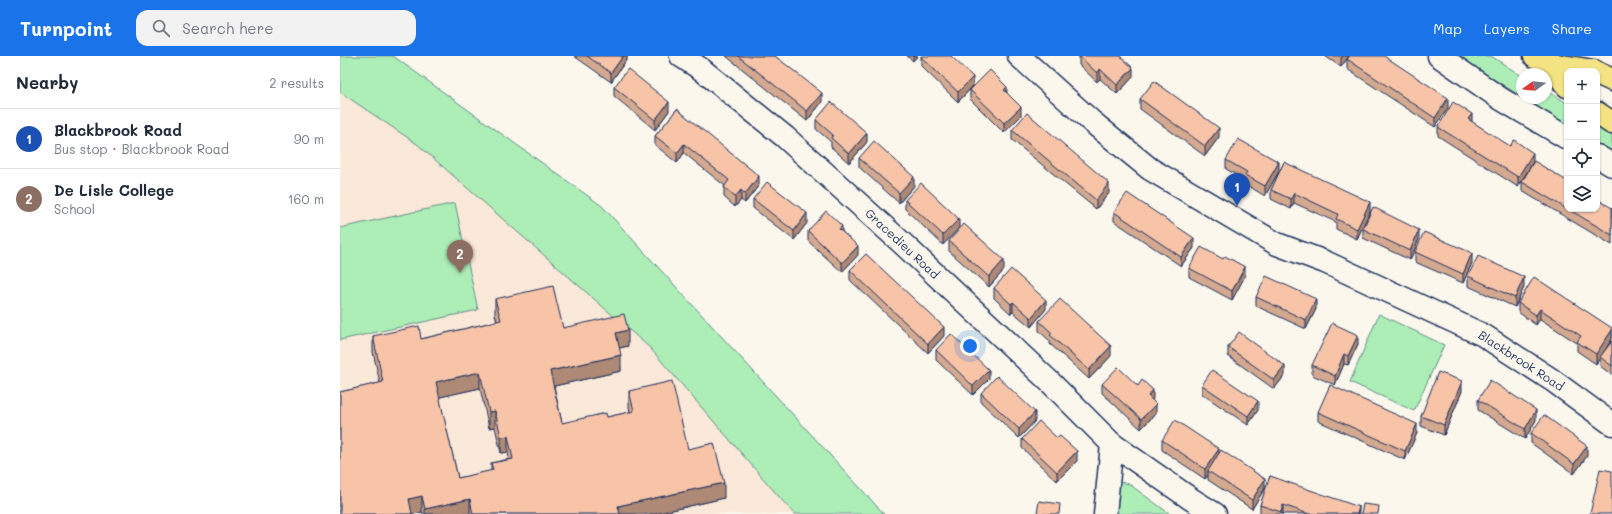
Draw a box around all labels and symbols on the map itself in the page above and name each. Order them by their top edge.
north arrow [1516,68,1552,104]
pin: 1 [1224,173,1250,206]
street label: Gracedieu Road [862,205,943,282]
pin: 2 [447,240,473,273]
street label: Blackbrook Road [1476,326,1568,394]
your location [960,336,980,356]

